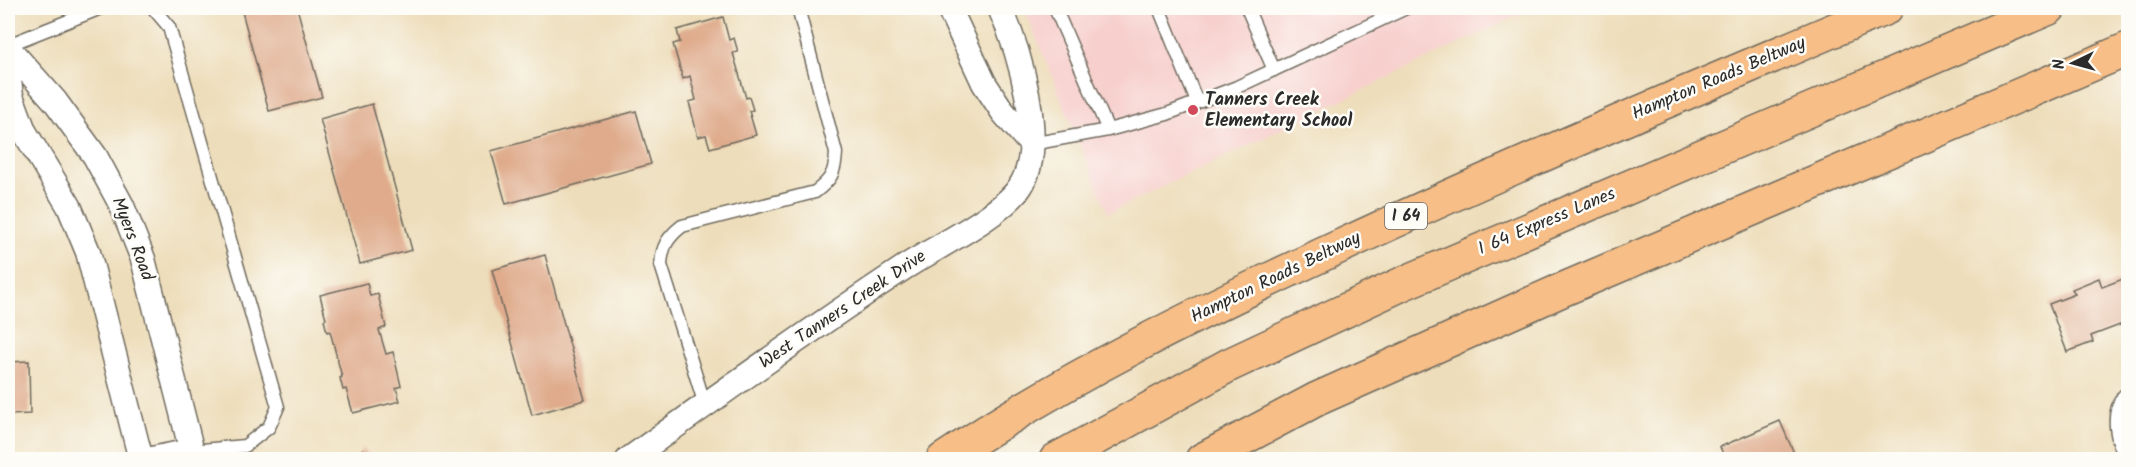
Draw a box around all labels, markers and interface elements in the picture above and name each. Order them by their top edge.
street label: Hampton Roads Beltway [1628,29,1811,129]
north arrow [2043,33,2103,93]
text: N [2047,58,2072,70]
place label: Tanners Creek Elementary School [1205,86,1352,136]
marker: Tanners Creek Elementary School [1186,103,1200,117]
street label: I 64 Express Lanes [1474,180,1621,264]
street label: Myers Road [103,193,162,286]
road number: I 64 [1385,203,1427,229]
street label: Hampton Roads Beltway [1186,224,1367,332]
street label: West Tanners Creek Drive [753,243,933,377]

